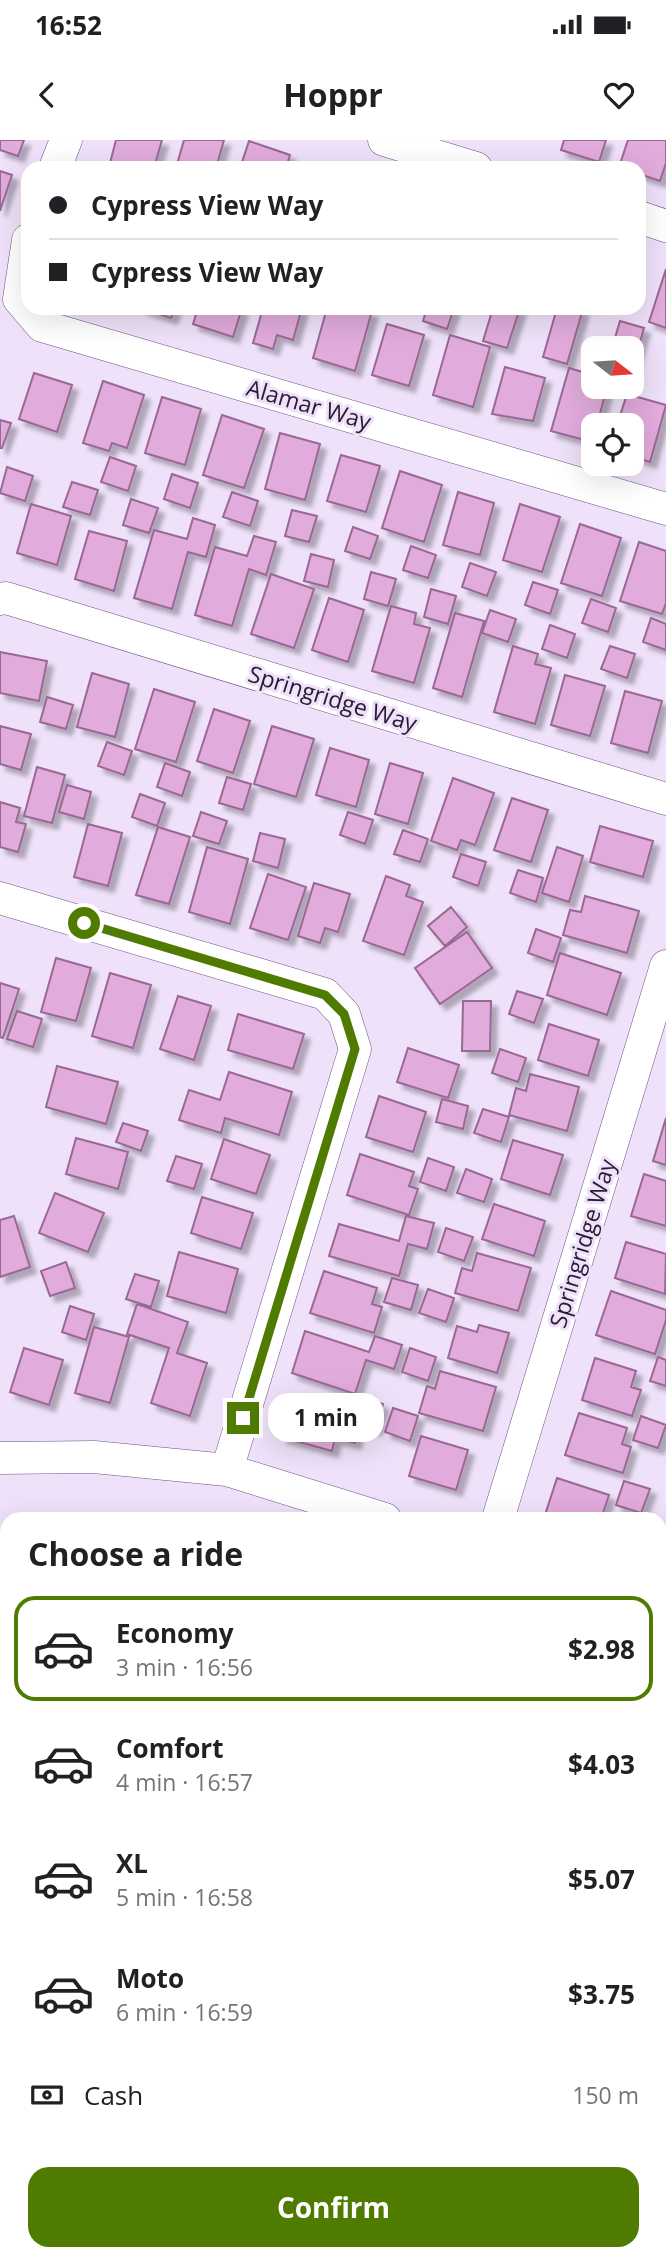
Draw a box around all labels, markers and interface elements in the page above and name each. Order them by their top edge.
text: 16:52 [35,7,102,43]
text: Hoppr [283,73,383,116]
icon: back [28,76,66,114]
icon: heart [600,76,638,114]
text: Cypress View Way [91,187,323,223]
text: Cypress View Way [91,254,323,290]
north arrow [581,336,644,399]
map controls [581,336,644,476]
street label: Alamar Way [243,371,375,437]
button: locate [581,413,644,476]
street label: Springridge Way [245,657,422,739]
route start [68,907,100,939]
street label: Springridge Way [541,1154,623,1331]
callout: 1 min [268,1394,383,1442]
text: 1 min [294,1401,358,1433]
route end [227,1402,259,1434]
text: Choose a ride [28,1532,243,1575]
text: Economy [116,1615,234,1651]
icon: car [32,1617,95,1680]
text: $2.98 [568,1631,635,1667]
text: 3 min · 16:56 [116,1651,253,1683]
text: Comfort [116,1730,223,1766]
icon: car [32,1732,95,1795]
text: $4.03 [568,1746,635,1782]
text: 4 min · 16:57 [116,1766,253,1798]
text: XL [116,1845,148,1881]
icon: car [32,1847,95,1910]
text: $5.07 [568,1861,635,1897]
text: 5 min · 16:58 [116,1881,253,1913]
text: Moto [116,1960,184,1996]
icon: car [32,1962,95,2025]
text: $3.75 [568,1976,635,2012]
text: 6 min · 16:59 [116,1996,253,2028]
icon: cash [28,2076,66,2114]
text: Cash [84,2077,143,2113]
text: 150 m [572,2079,639,2111]
button: Confirm [28,2167,639,2247]

